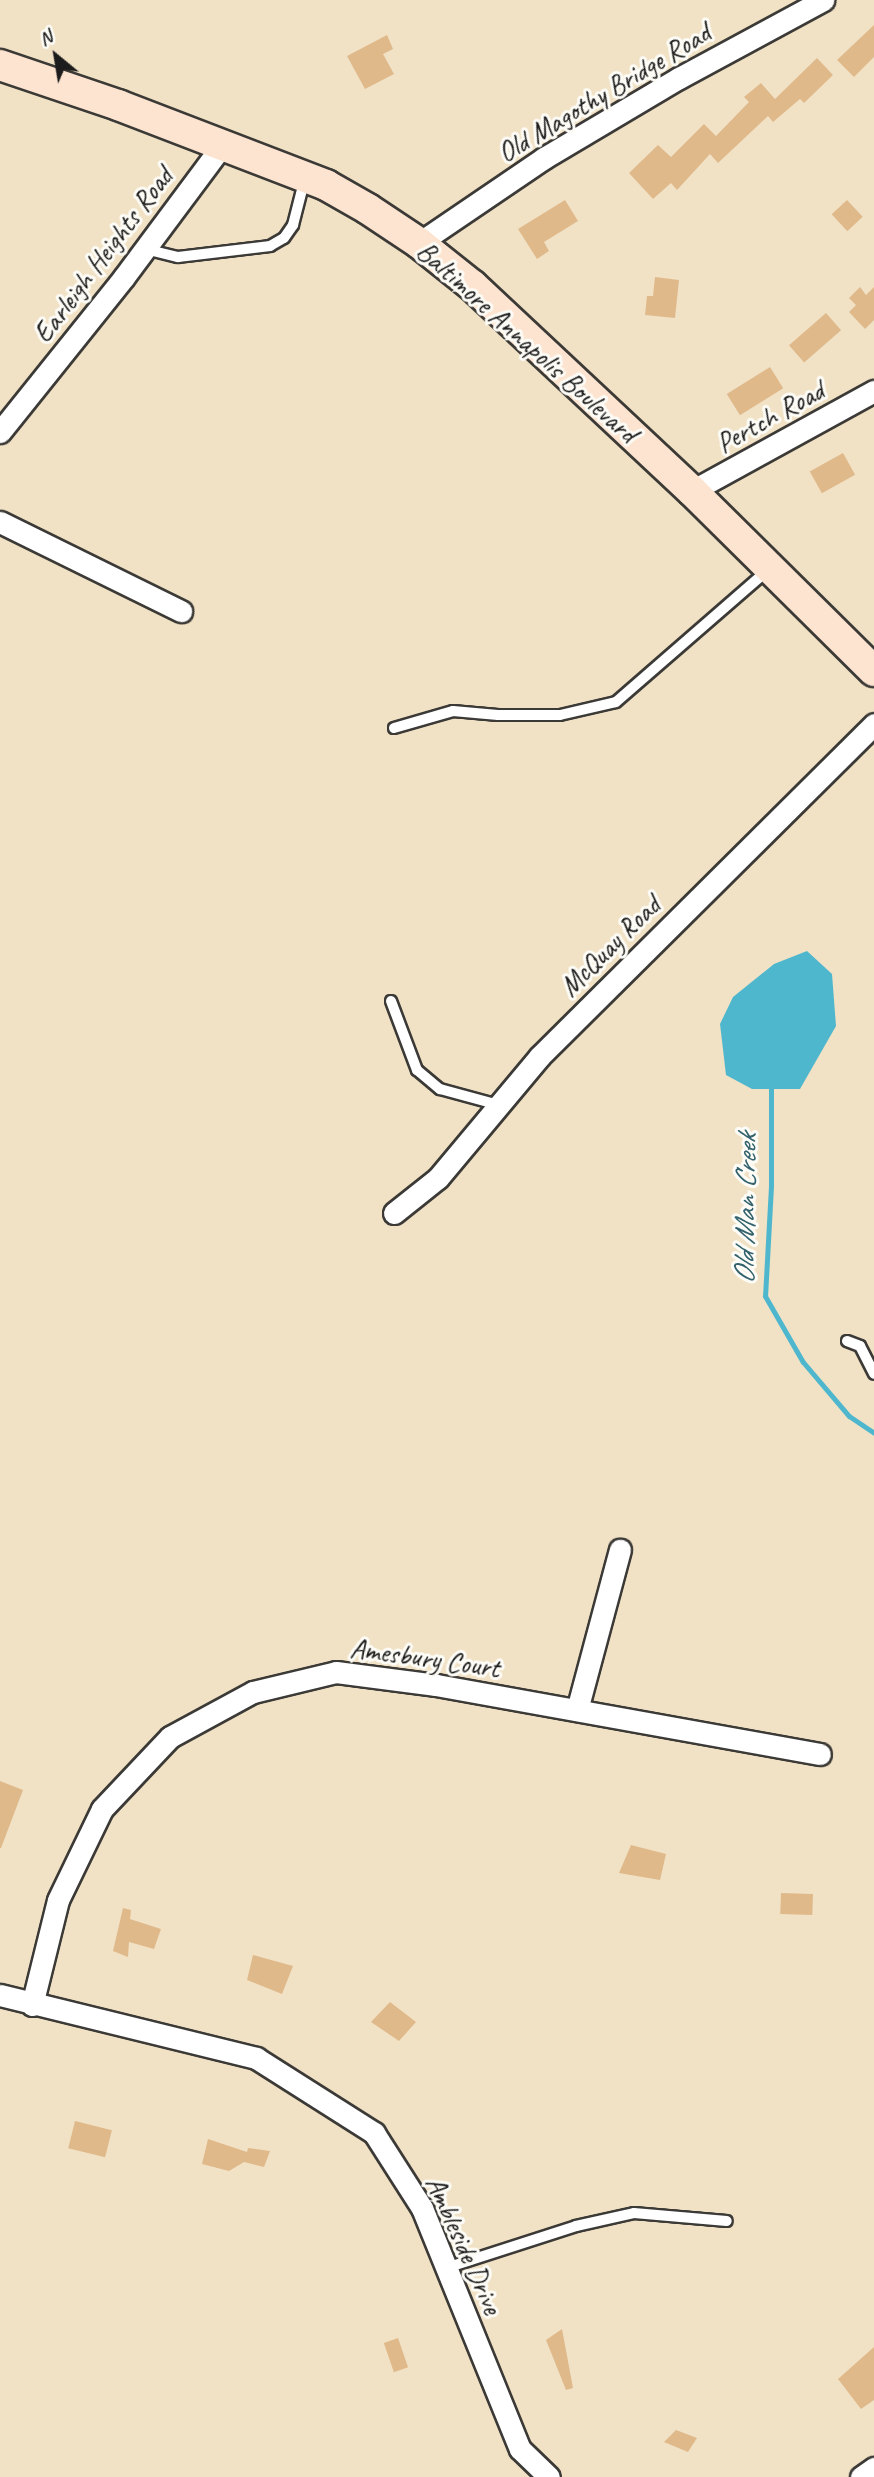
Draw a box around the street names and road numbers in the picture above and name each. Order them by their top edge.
street label: Old Magothy Bridge Road [492,16,716,170]
street label: Earleigh Heights Road [26,161,180,349]
street label: Baltimore Annapolis Boulevard [409,234,645,450]
street label: Pertch Road [710,374,830,460]
street label: McQuay Road [553,889,667,1003]
street label: Amesbury Court [348,1631,502,1685]
street label: Ambleside Drive [419,2171,509,2319]

